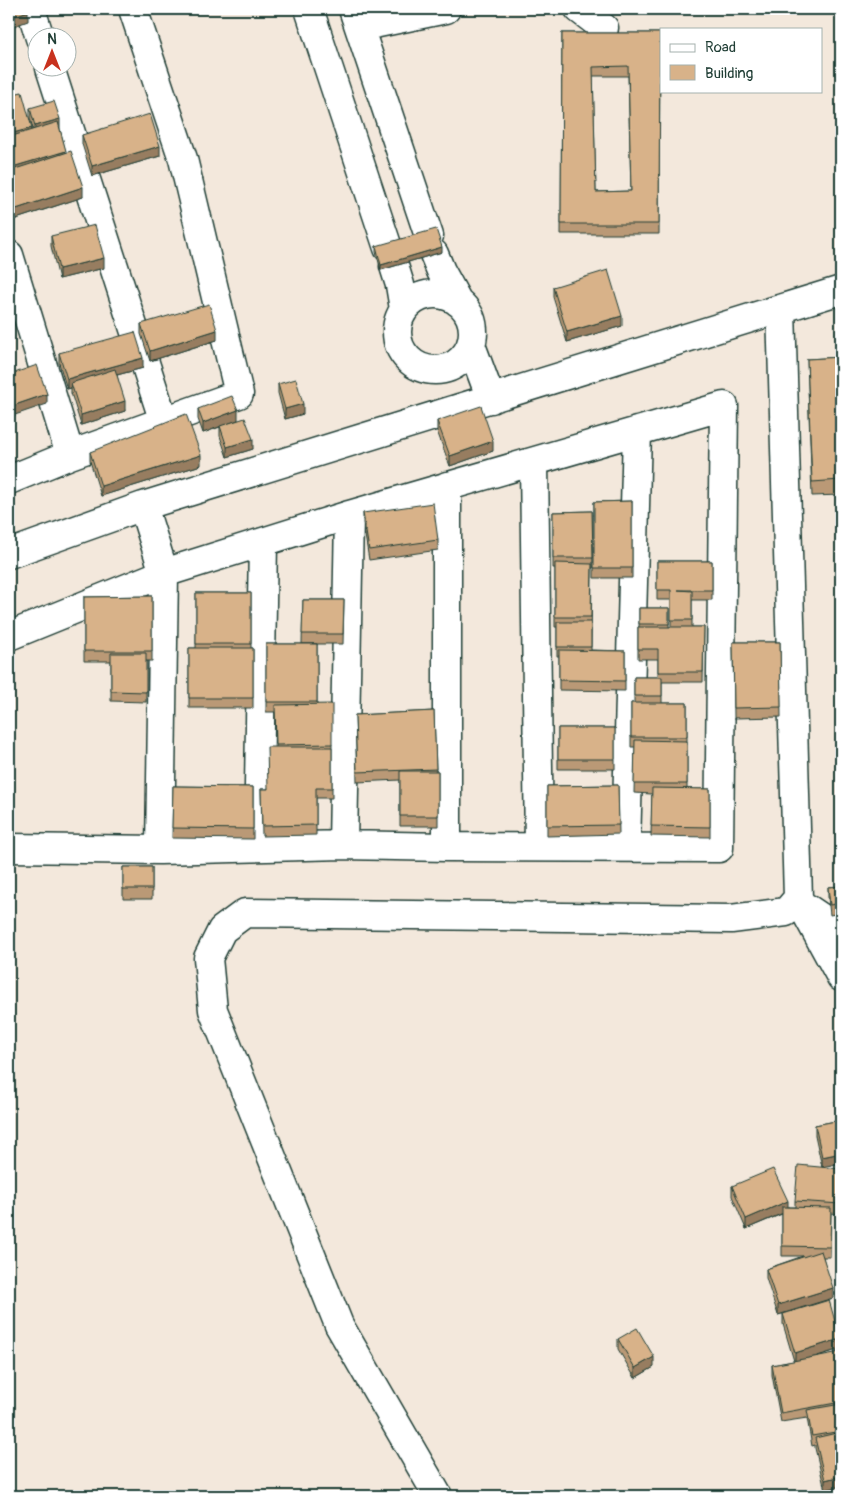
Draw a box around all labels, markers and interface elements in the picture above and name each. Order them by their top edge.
north arrow [28,28,78,78]
legend [660,28,822,92]
text: N [47,31,57,48]
text: Road [705,38,736,57]
text: Building [705,64,753,83]

